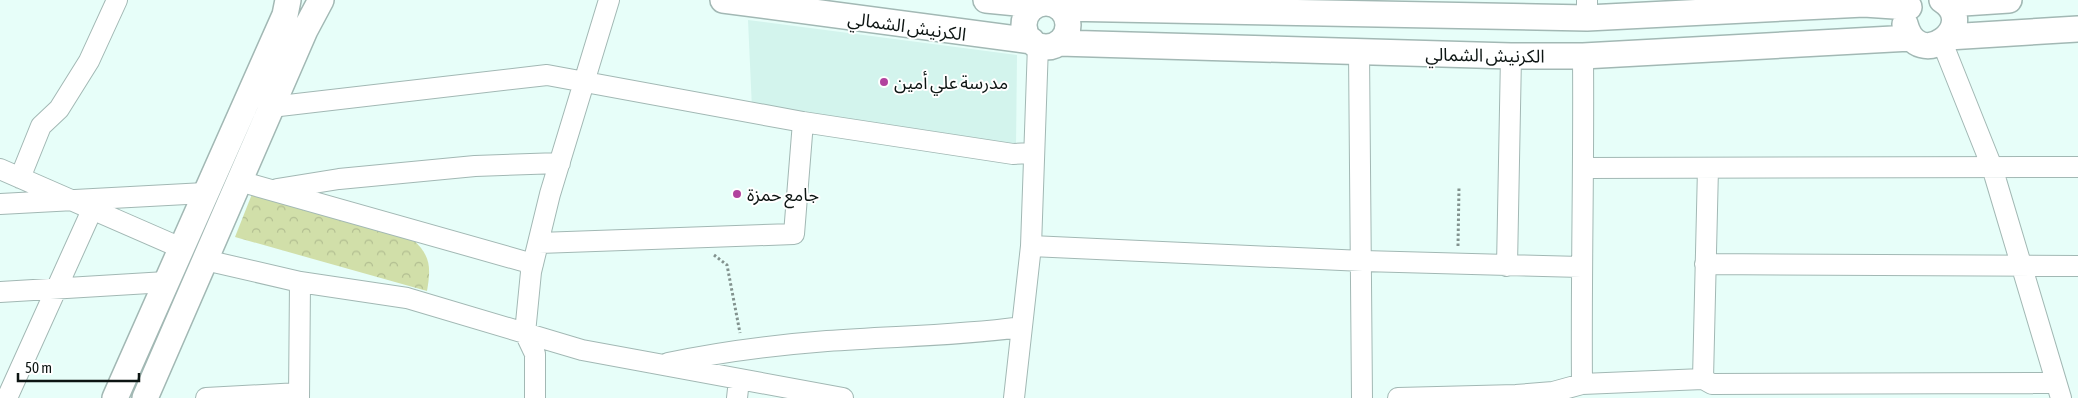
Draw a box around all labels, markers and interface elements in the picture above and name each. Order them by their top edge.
street label: الكرنيش الشمالي [846,7,968,48]
street label: الكرنيش الشمالي [1425,43,1545,70]
place label: مدرسة علي أمين [894,71,1008,96]
marker: مدرسة علي أمين [878,76,890,88]
place label: جامع حمزة [747,184,819,209]
marker: جامع حمزة [731,188,743,200]
scale bar [18,350,139,382]
text: 50 m [25,359,52,376]

